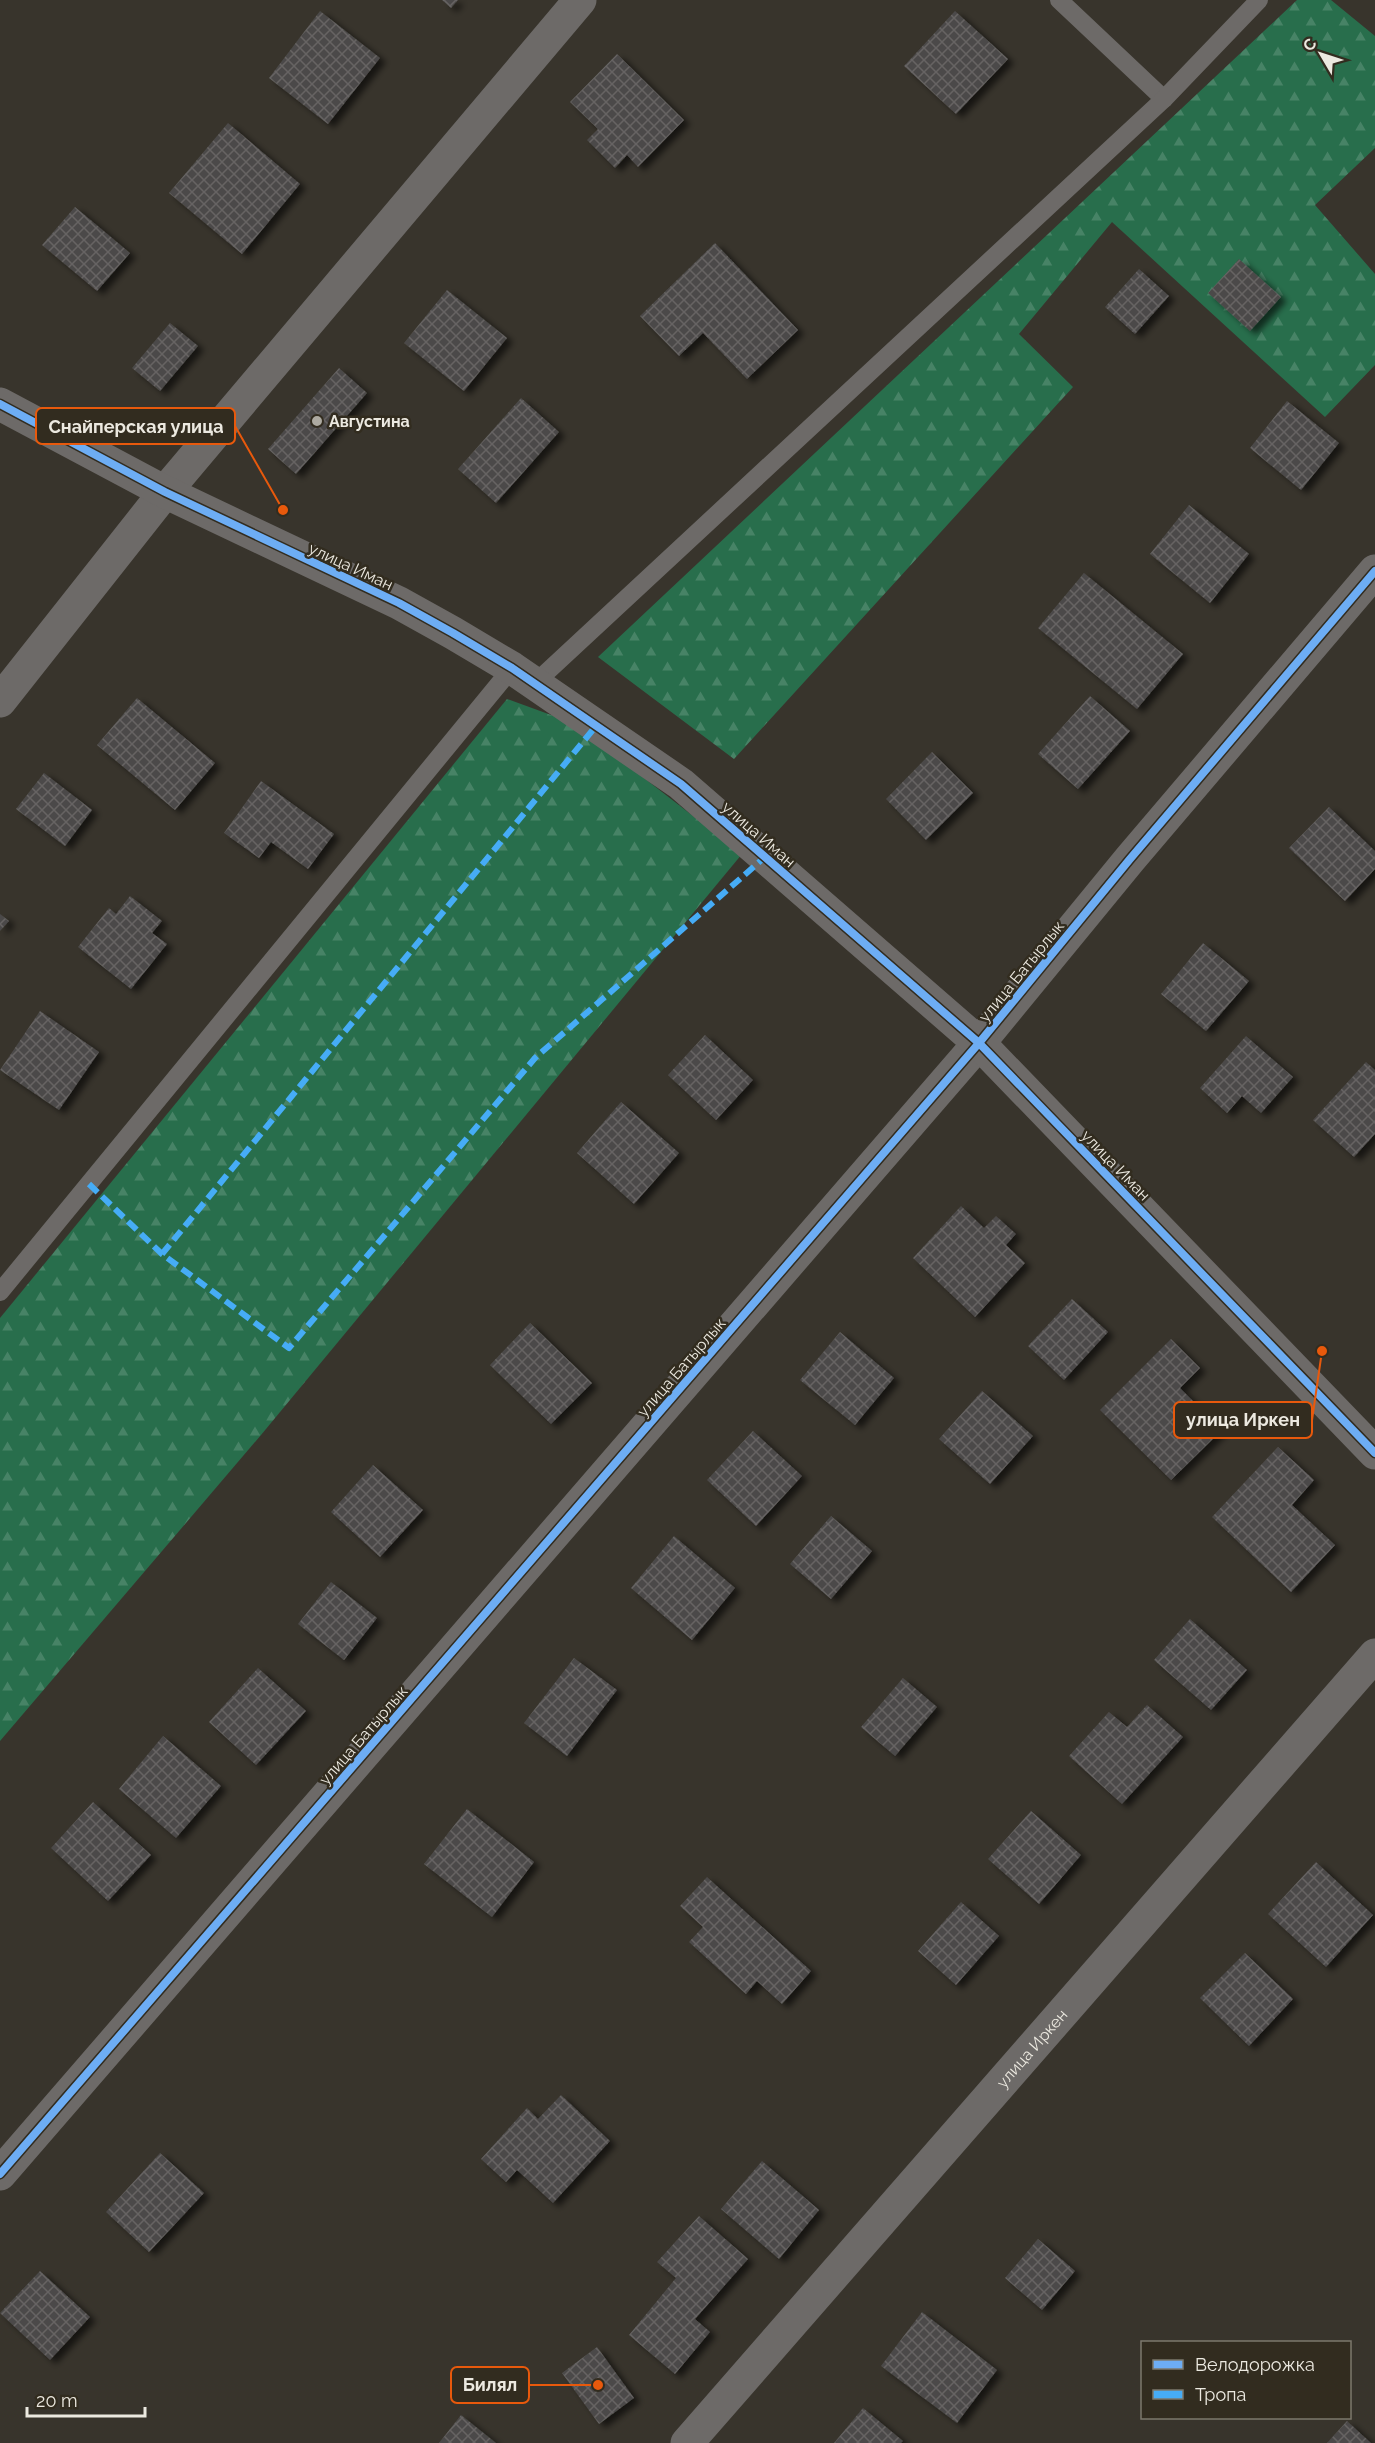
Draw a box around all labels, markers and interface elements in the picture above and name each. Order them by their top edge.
north arrow [1291,24,1351,84]
text: С [1299,35,1321,55]
callout: Снайперская улица [36,408,235,444]
place label: Августина [329,412,410,431]
marker: Августина [310,414,324,428]
text: Снайперская улица [48,416,224,437]
street label: улица Иман [306,539,396,594]
street label: улица Иман [718,797,799,871]
street label: улица Батырлык [975,917,1068,1026]
street label: улица Иман [1077,1126,1154,1205]
street label: улица Батырлык [633,1314,730,1421]
callout: улица Иркен [1174,1402,1312,1438]
text: улица Иркен [1186,1409,1300,1430]
street label: улица Батырлык [315,1682,412,1789]
street label: улица Иркен [993,2005,1071,2092]
legend [1141,2341,1351,2419]
text: Велодорожка [1195,2354,1315,2375]
callout: Билял [451,2367,529,2403]
text: Билял [463,2374,517,2395]
scale bar [27,2380,146,2418]
text: Тропа [1195,2384,1246,2405]
text: 20 m [36,2390,78,2411]

